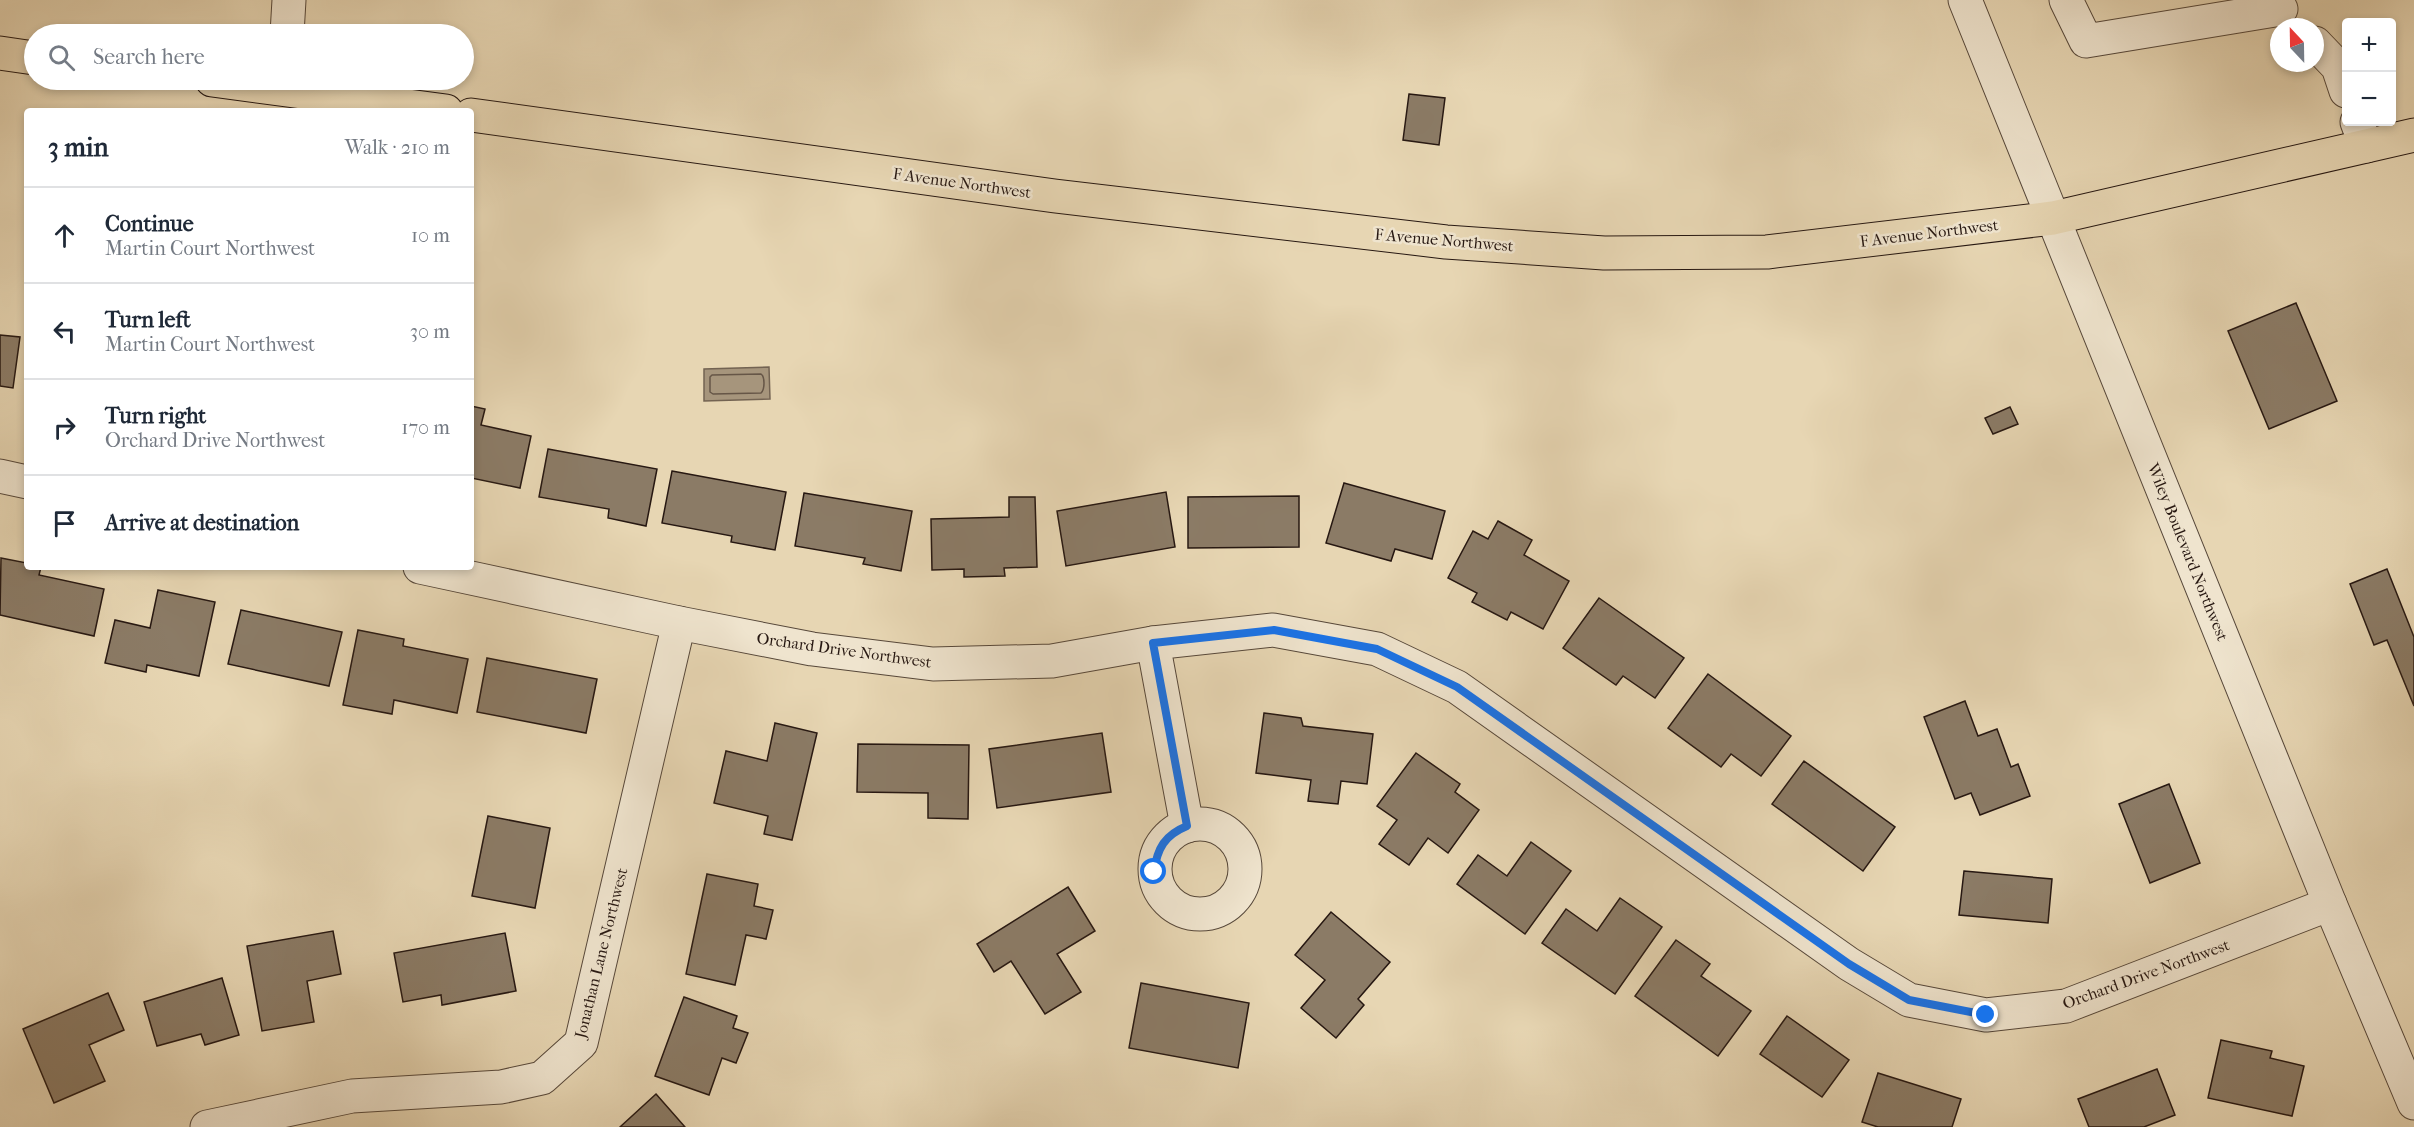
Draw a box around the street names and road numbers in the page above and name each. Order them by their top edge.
street label: F Avenue Northwest [892,164,1033,202]
street label: F Avenue Northwest [1859,215,2000,251]
street label: F Avenue Northwest [1374,224,1515,256]
street label: Wiley Boulevard Northwest [2143,459,2233,644]
street label: Orchard Drive Northwest [755,628,933,672]
street label: Jonathan Lane Northwest [570,865,631,1042]
street label: Orchard Drive Northwest [2060,935,2232,1013]

